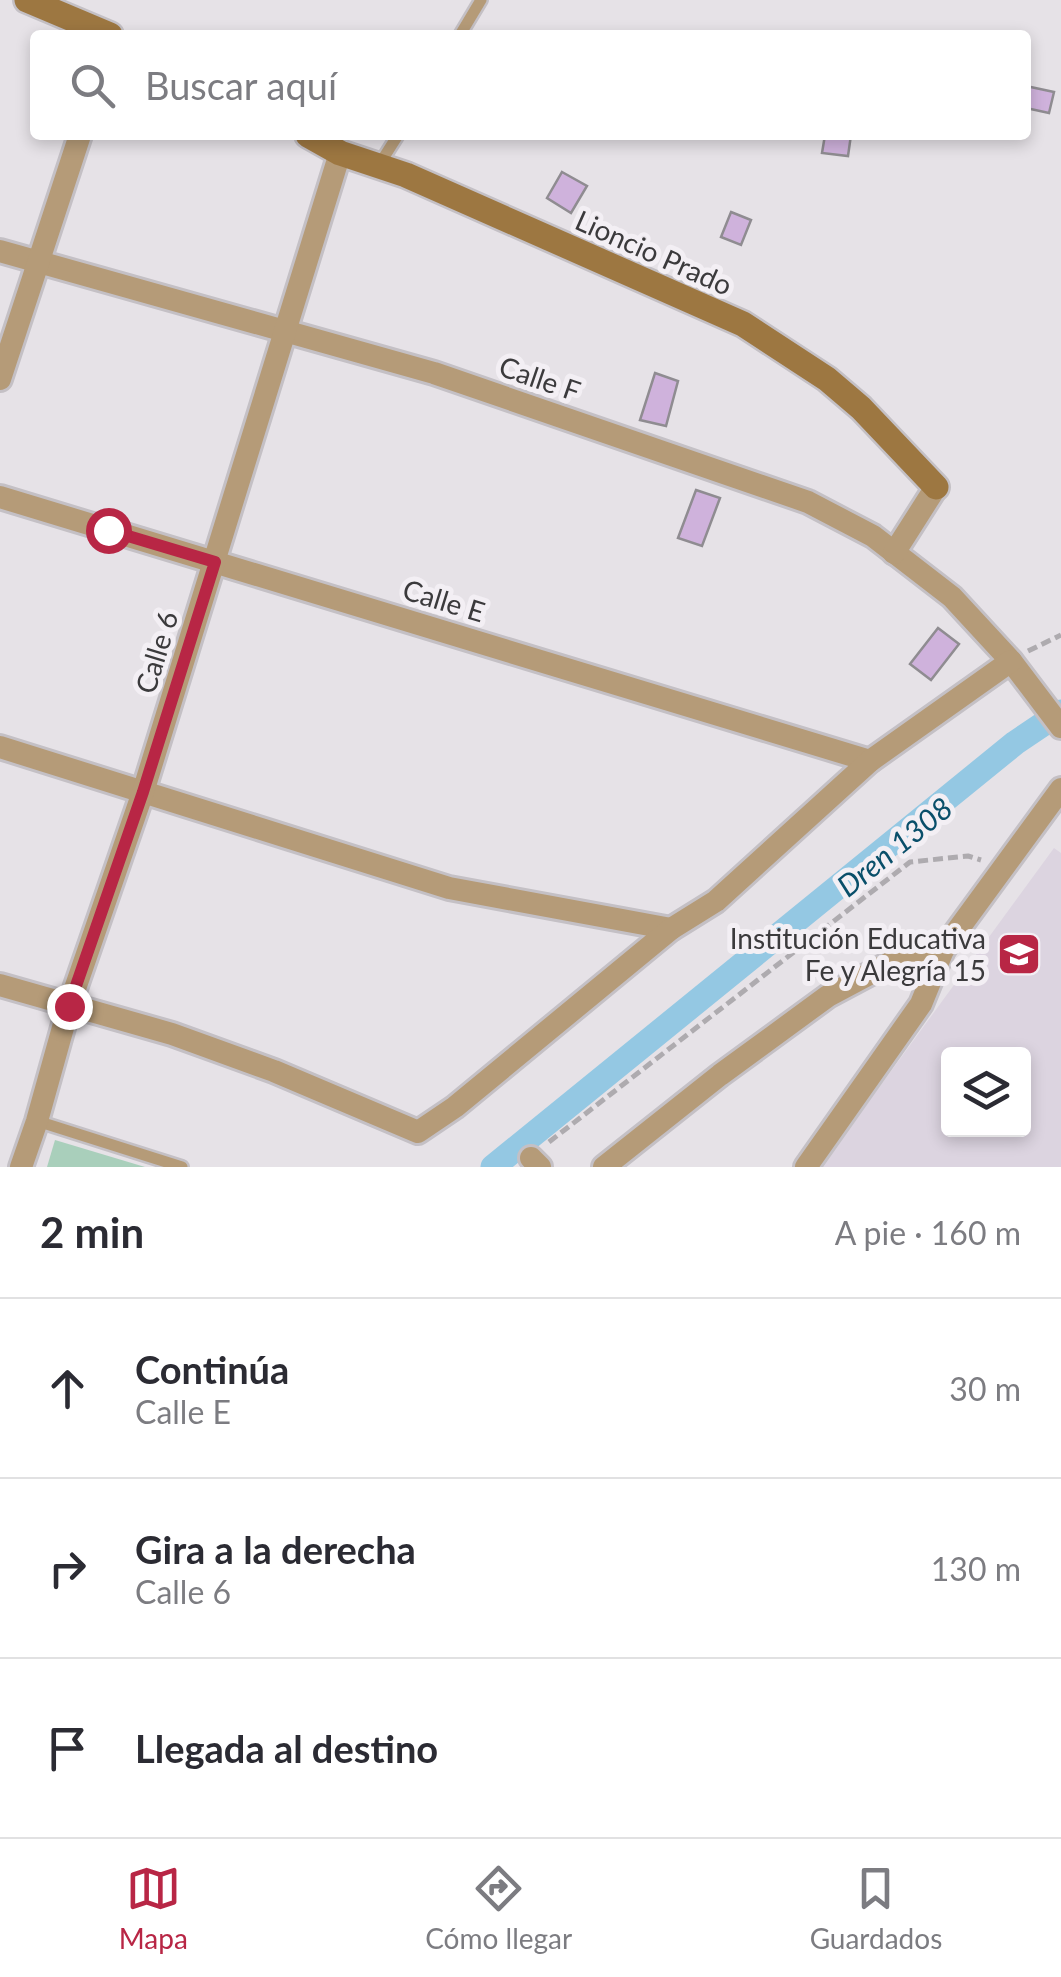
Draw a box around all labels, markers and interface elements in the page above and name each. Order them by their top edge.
search box [30,30,1031,140]
icon: search [65,58,120,113]
text: Buscar aquí [145,62,337,108]
street label: Lioncio Prado [570,202,738,302]
street label: Calle F [495,348,585,408]
route start [86,508,132,554]
street label: Calle E [399,571,489,629]
street label: Calle 6 [127,607,185,697]
water label: Dren 1308 [829,789,959,903]
place label: Institución Educativa Fe y Alegría 15 [730,921,986,987]
school or university icon: Institución Educativa Fe y Alegría 15 [996,931,1042,977]
route end [47,984,93,1030]
map controls [941,1047,1031,1137]
button: layers [941,1047,1031,1137]
text: 2 min [40,1207,144,1257]
text: A pie · 160 m [835,1213,1021,1252]
text: Continúa [135,1346,289,1392]
icon: ahead [40,1361,95,1416]
text: 30 m [949,1369,1021,1408]
text: Calle E [135,1392,231,1431]
text: Gira a la derecha [135,1526,416,1572]
icon: right [40,1541,95,1596]
text: 130 m [931,1549,1021,1588]
text: Calle 6 [135,1572,231,1611]
icon: arrive [40,1721,95,1776]
text: Llegada al destino [135,1725,438,1771]
tab: Mapa [119,1861,188,1955]
tab: Cómo llegar [425,1861,572,1955]
tab: Guardados [810,1861,942,1955]

